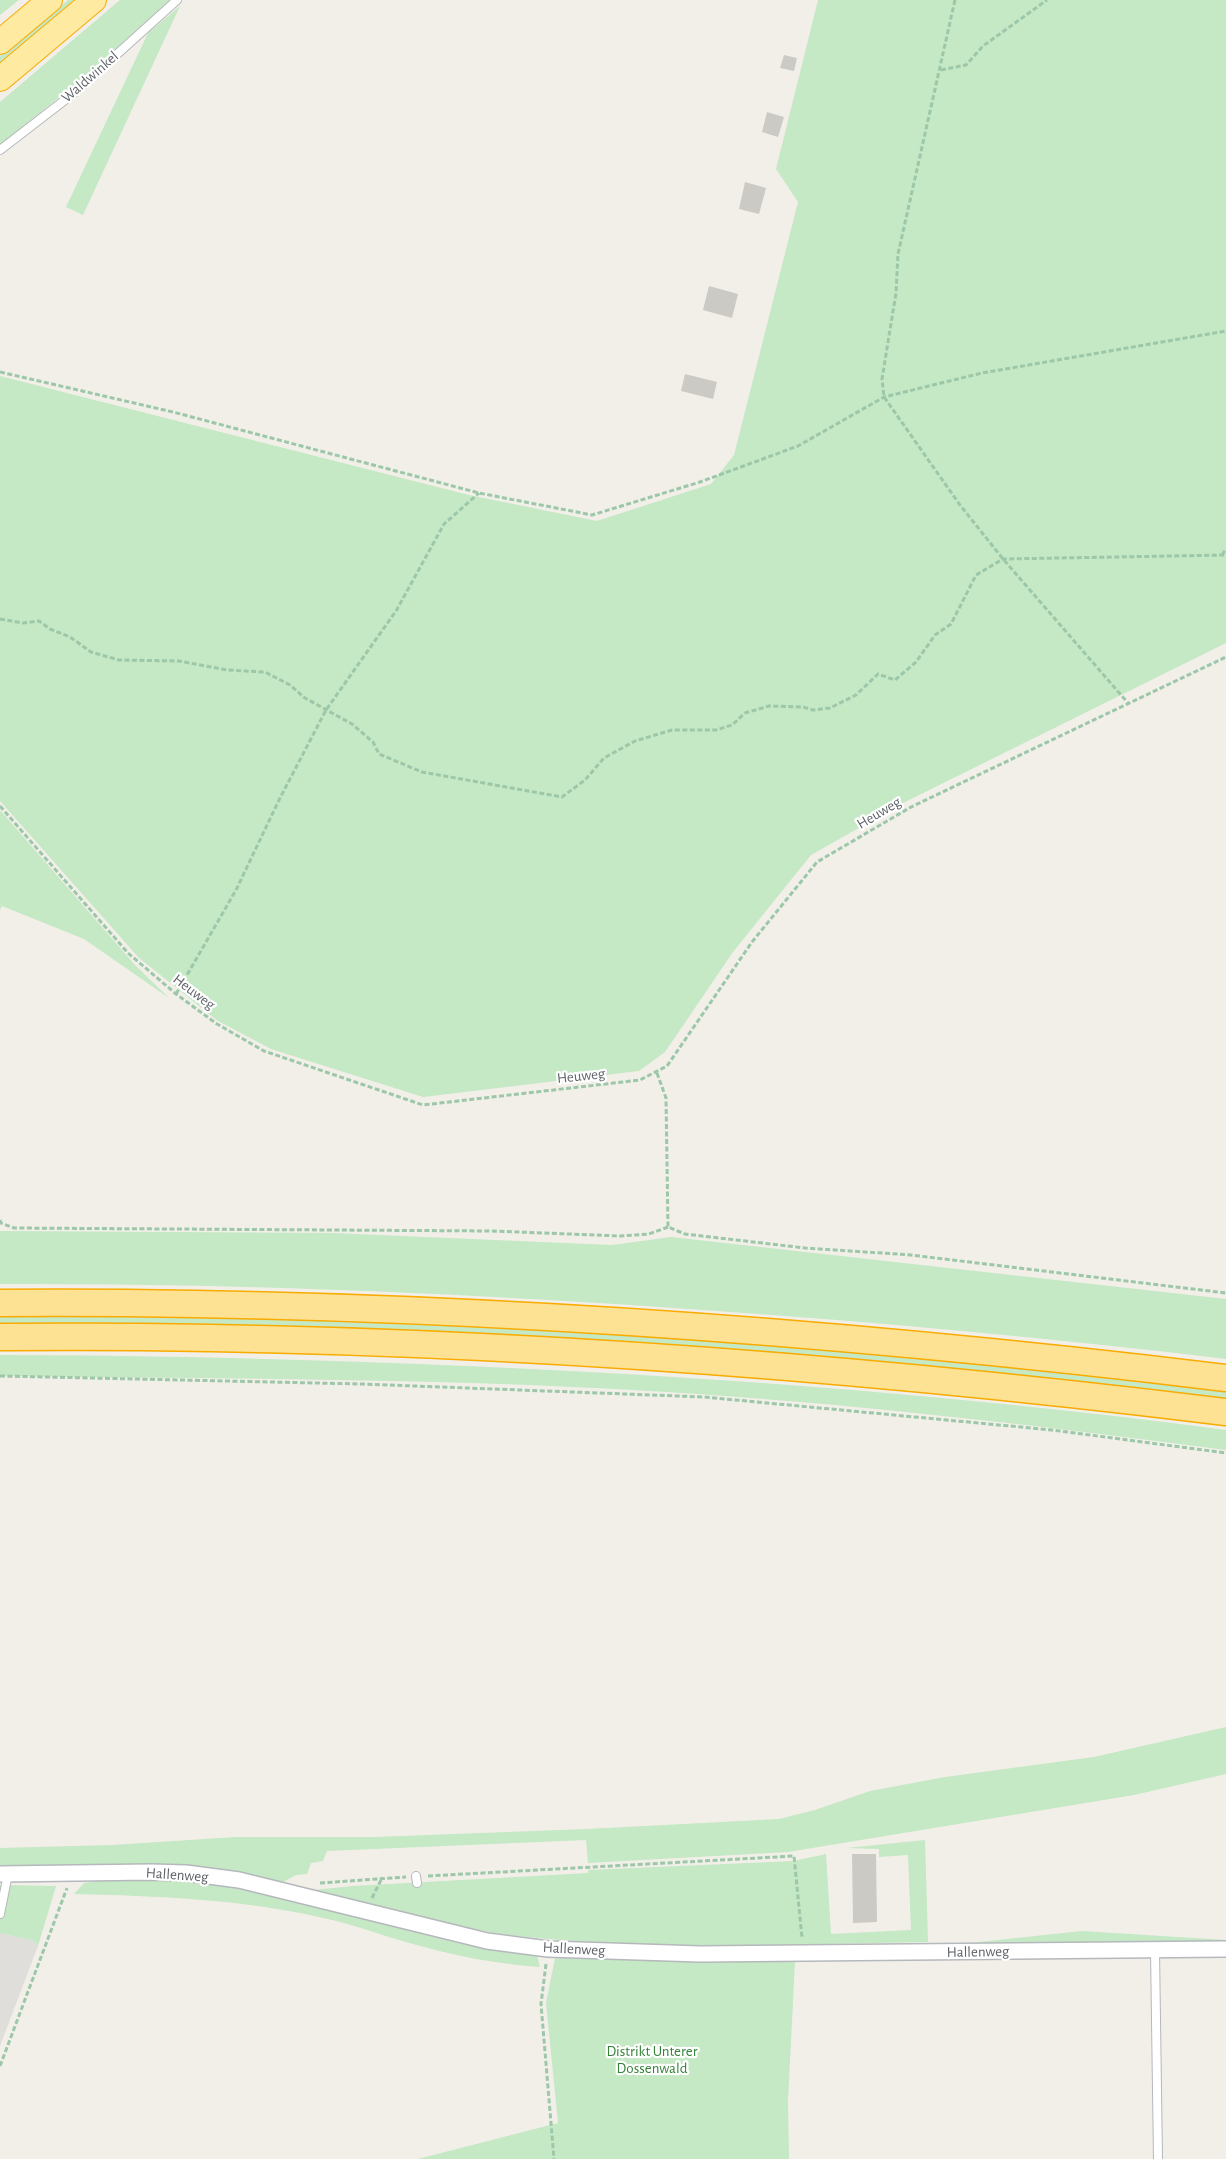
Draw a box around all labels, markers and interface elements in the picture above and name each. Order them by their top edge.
street label: Waldwinkel [58,47,122,107]
street label: Heuweg [854,793,904,833]
street label: Heuweg [169,970,219,1014]
street label: Heuweg [556,1065,606,1087]
street label: Hallenweg [145,1864,209,1886]
street label: Hallenweg [542,1938,606,1960]
street label: Hallenweg [947,1942,1009,1962]
park label: Distrikt Unterer Dossenwald [606,2042,698,2077]

